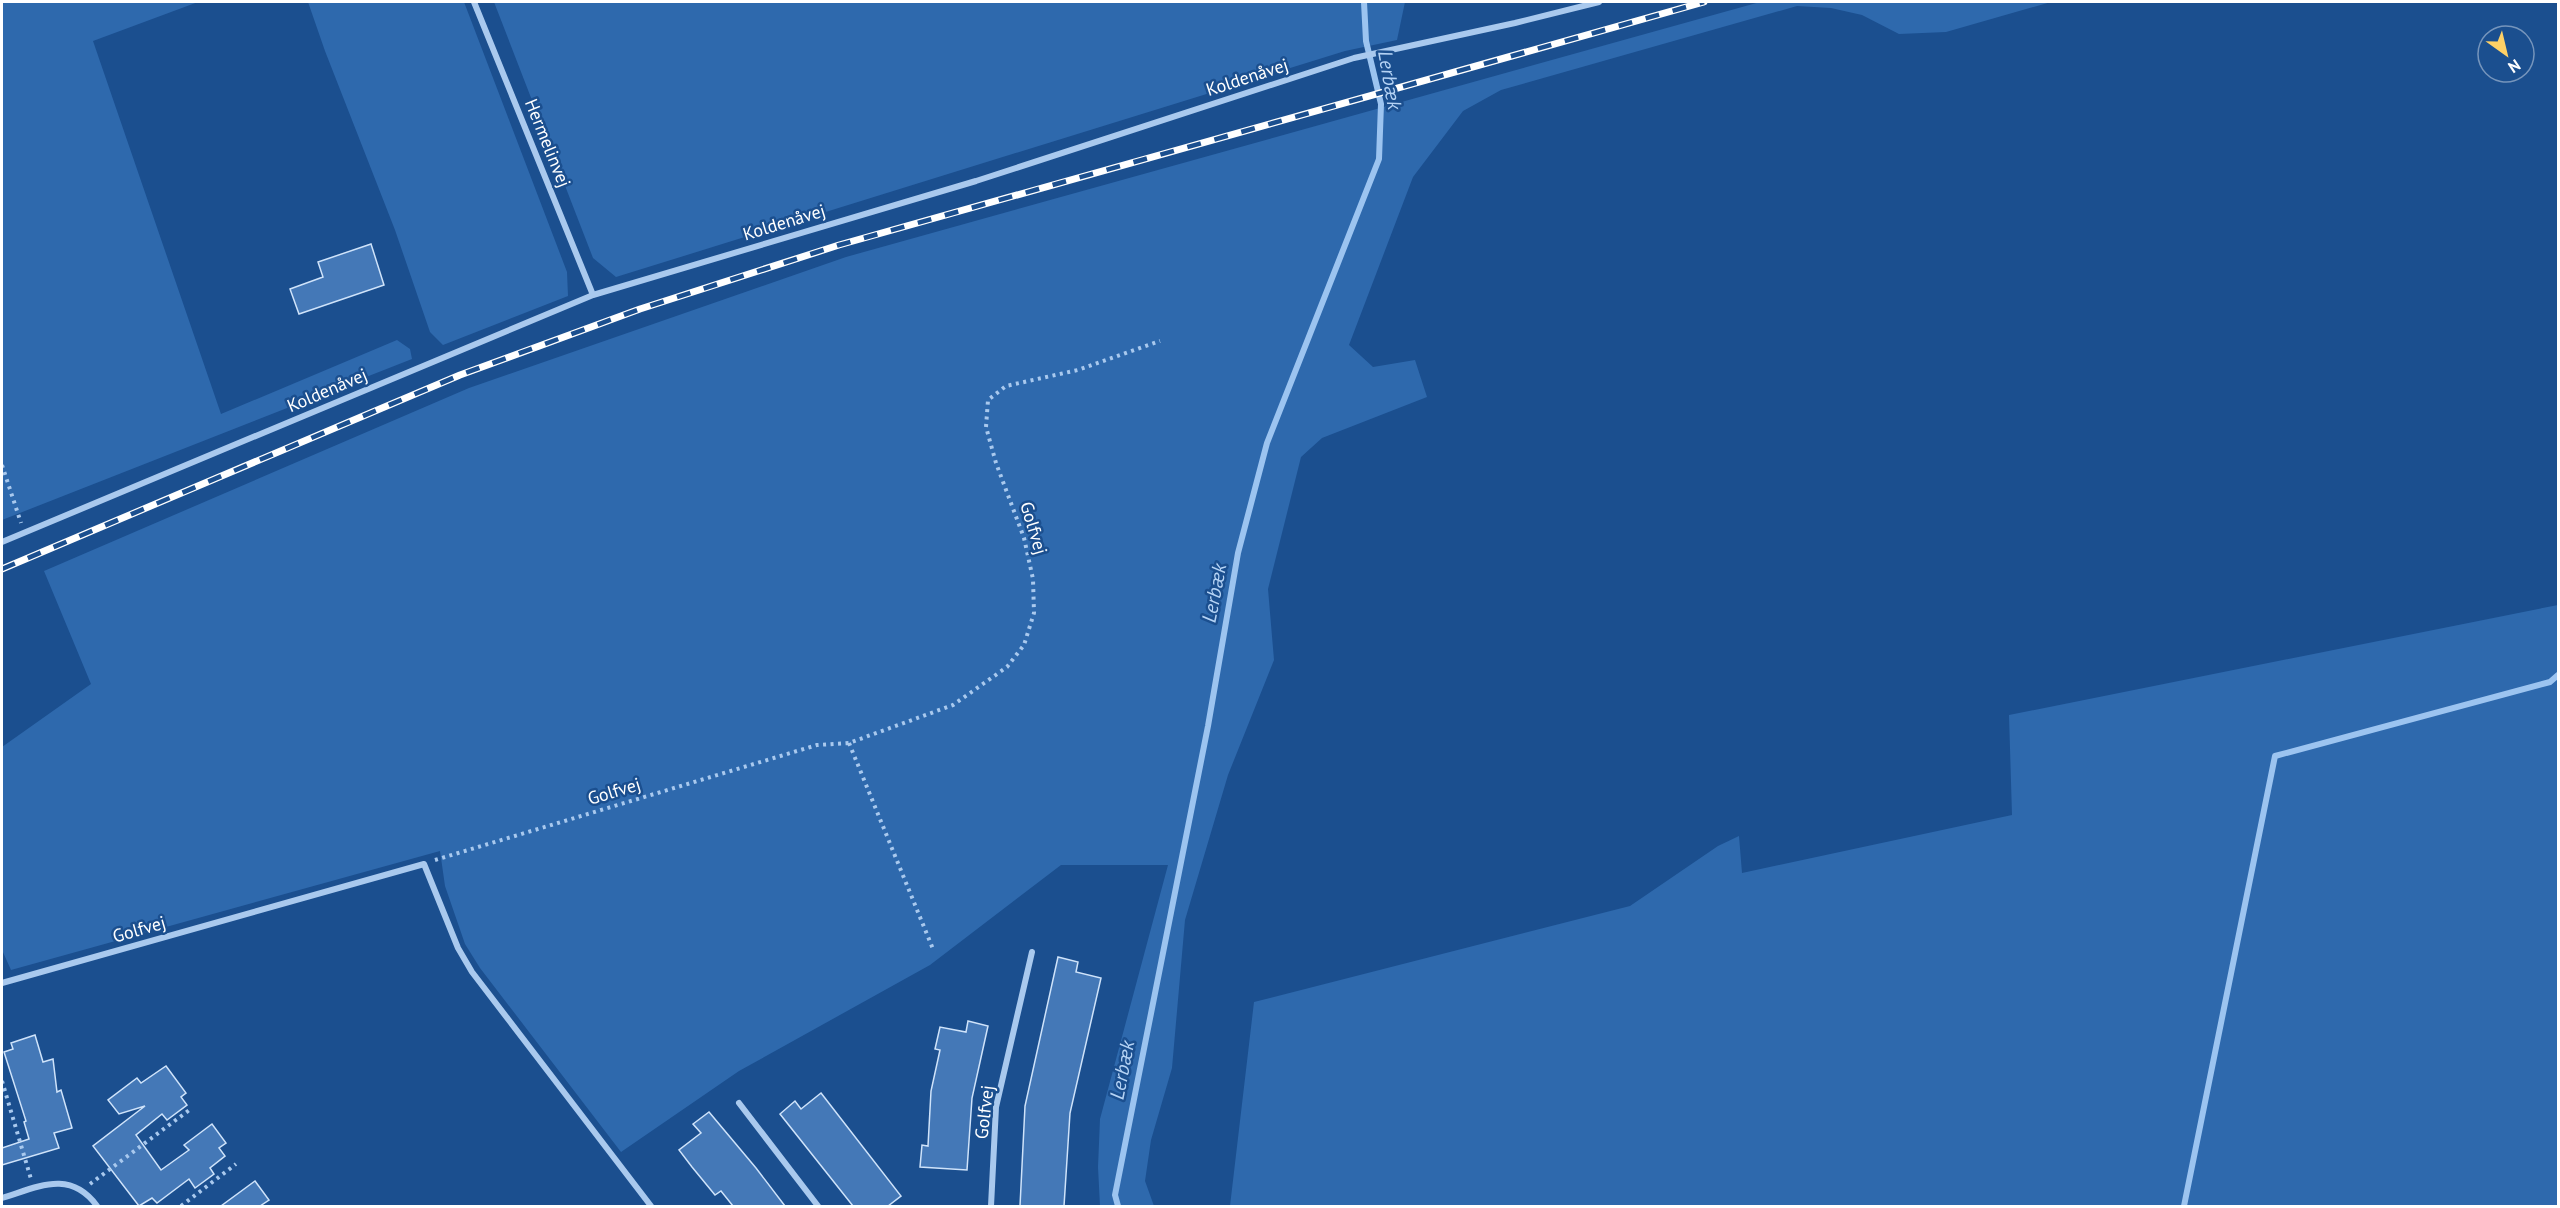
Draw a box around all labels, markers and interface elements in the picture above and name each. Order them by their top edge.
north arrow [2476,24,2536,84]
water label: Lerbæk [1372,48,1408,113]
street label: Koldenåvej [1203,53,1291,101]
text: N [2504,55,2524,78]
street label: Hermelinvej [520,95,576,191]
street label: Koldenåvej [740,199,828,245]
street label: Koldenåvej [283,363,371,417]
street label: Golfvej [1015,499,1053,557]
water label: Lerbæk [1196,560,1233,625]
street label: Golfvej [585,772,643,810]
street label: Golfvej [110,910,168,948]
water label: Lerbæk [1104,1037,1141,1102]
street label: Golfvej [969,1084,999,1140]

